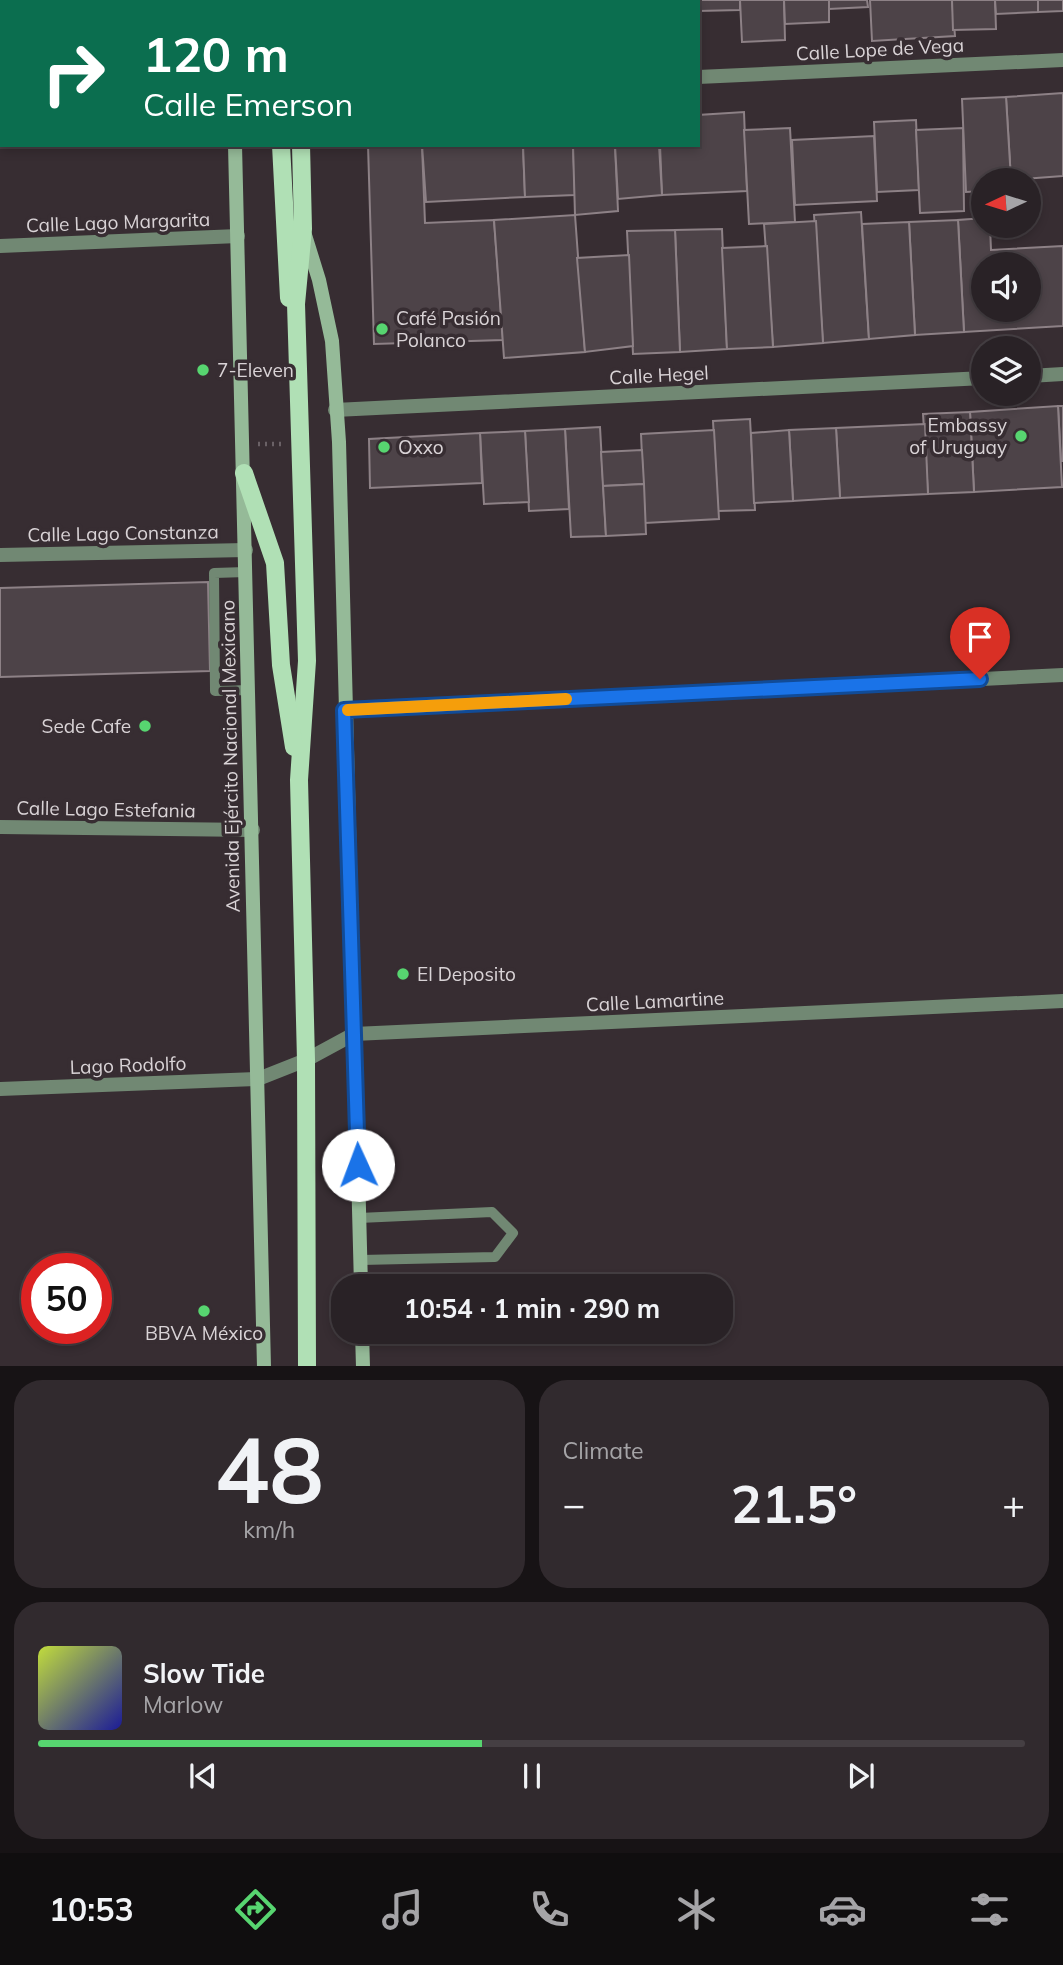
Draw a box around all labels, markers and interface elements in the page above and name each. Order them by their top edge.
text: 120 m [143,23,289,84]
icon: right [28,28,119,119]
street label: Calle Lope de Vega [795,33,965,65]
text: Calle Emerson [143,84,353,124]
north arrow [971,168,1041,238]
map controls [971,168,1041,406]
street label: Calle Lago Margarita [26,207,210,237]
button: sound [971,252,1041,322]
place label: Café Pasión Polanco [396,306,501,352]
marker: Café Pasión Polanco [374,321,390,337]
button: layers [971,336,1041,406]
place label: 7-Eleven [217,358,294,382]
street label: Calle Hegel [609,360,709,390]
marker: 7-Eleven [195,362,211,378]
place label: Embassy of Uruguay [909,413,1007,459]
marker: Embassy of Uruguay [1013,428,1029,444]
place label: Oxxo [398,435,444,459]
marker: Oxxo [376,439,392,455]
street label: Calle Lago Constanza [27,519,219,547]
street label: Avenida Ejército Nacional Mexicano [215,600,245,912]
pin [950,607,1010,679]
icon: arrive [961,618,999,656]
place label: Sede Cafe [42,714,131,738]
marker: Sede Cafe [137,718,153,734]
street label: Calle Lago Estefania [16,795,196,823]
place label: El Deposito [417,962,516,986]
marker: El Deposito [395,966,411,982]
street label: Calle Lamartine [585,985,725,1017]
street label: Lago Rodolfo [69,1051,187,1079]
position arrow [321,1128,395,1202]
speed limit sign: 50 [21,1253,112,1344]
text: 10:54 · 1 min · 290 m [404,1292,660,1325]
marker: BBVA México [196,1303,212,1319]
place label: BBVA México [145,1321,263,1345]
text: 48 [215,1412,324,1526]
text: Climate [563,1436,644,1465]
text: 21.5° [731,1471,857,1536]
text: − [563,1480,585,1528]
text: + [1002,1480,1025,1528]
text: km/h [243,1515,295,1544]
text: Slow Tide [143,1657,265,1690]
text: Marlow [143,1690,223,1719]
icon: previous [184,1757,222,1795]
icon: pause [513,1757,551,1795]
icon: next [842,1757,880,1795]
icon: directions [231,1885,280,1934]
icon: music [378,1885,427,1934]
icon: phone [525,1885,574,1934]
icon: climate [672,1885,721,1934]
icon: car [818,1885,867,1934]
icon: filters [965,1885,1014,1934]
text: 10:53 [49,1889,134,1929]

